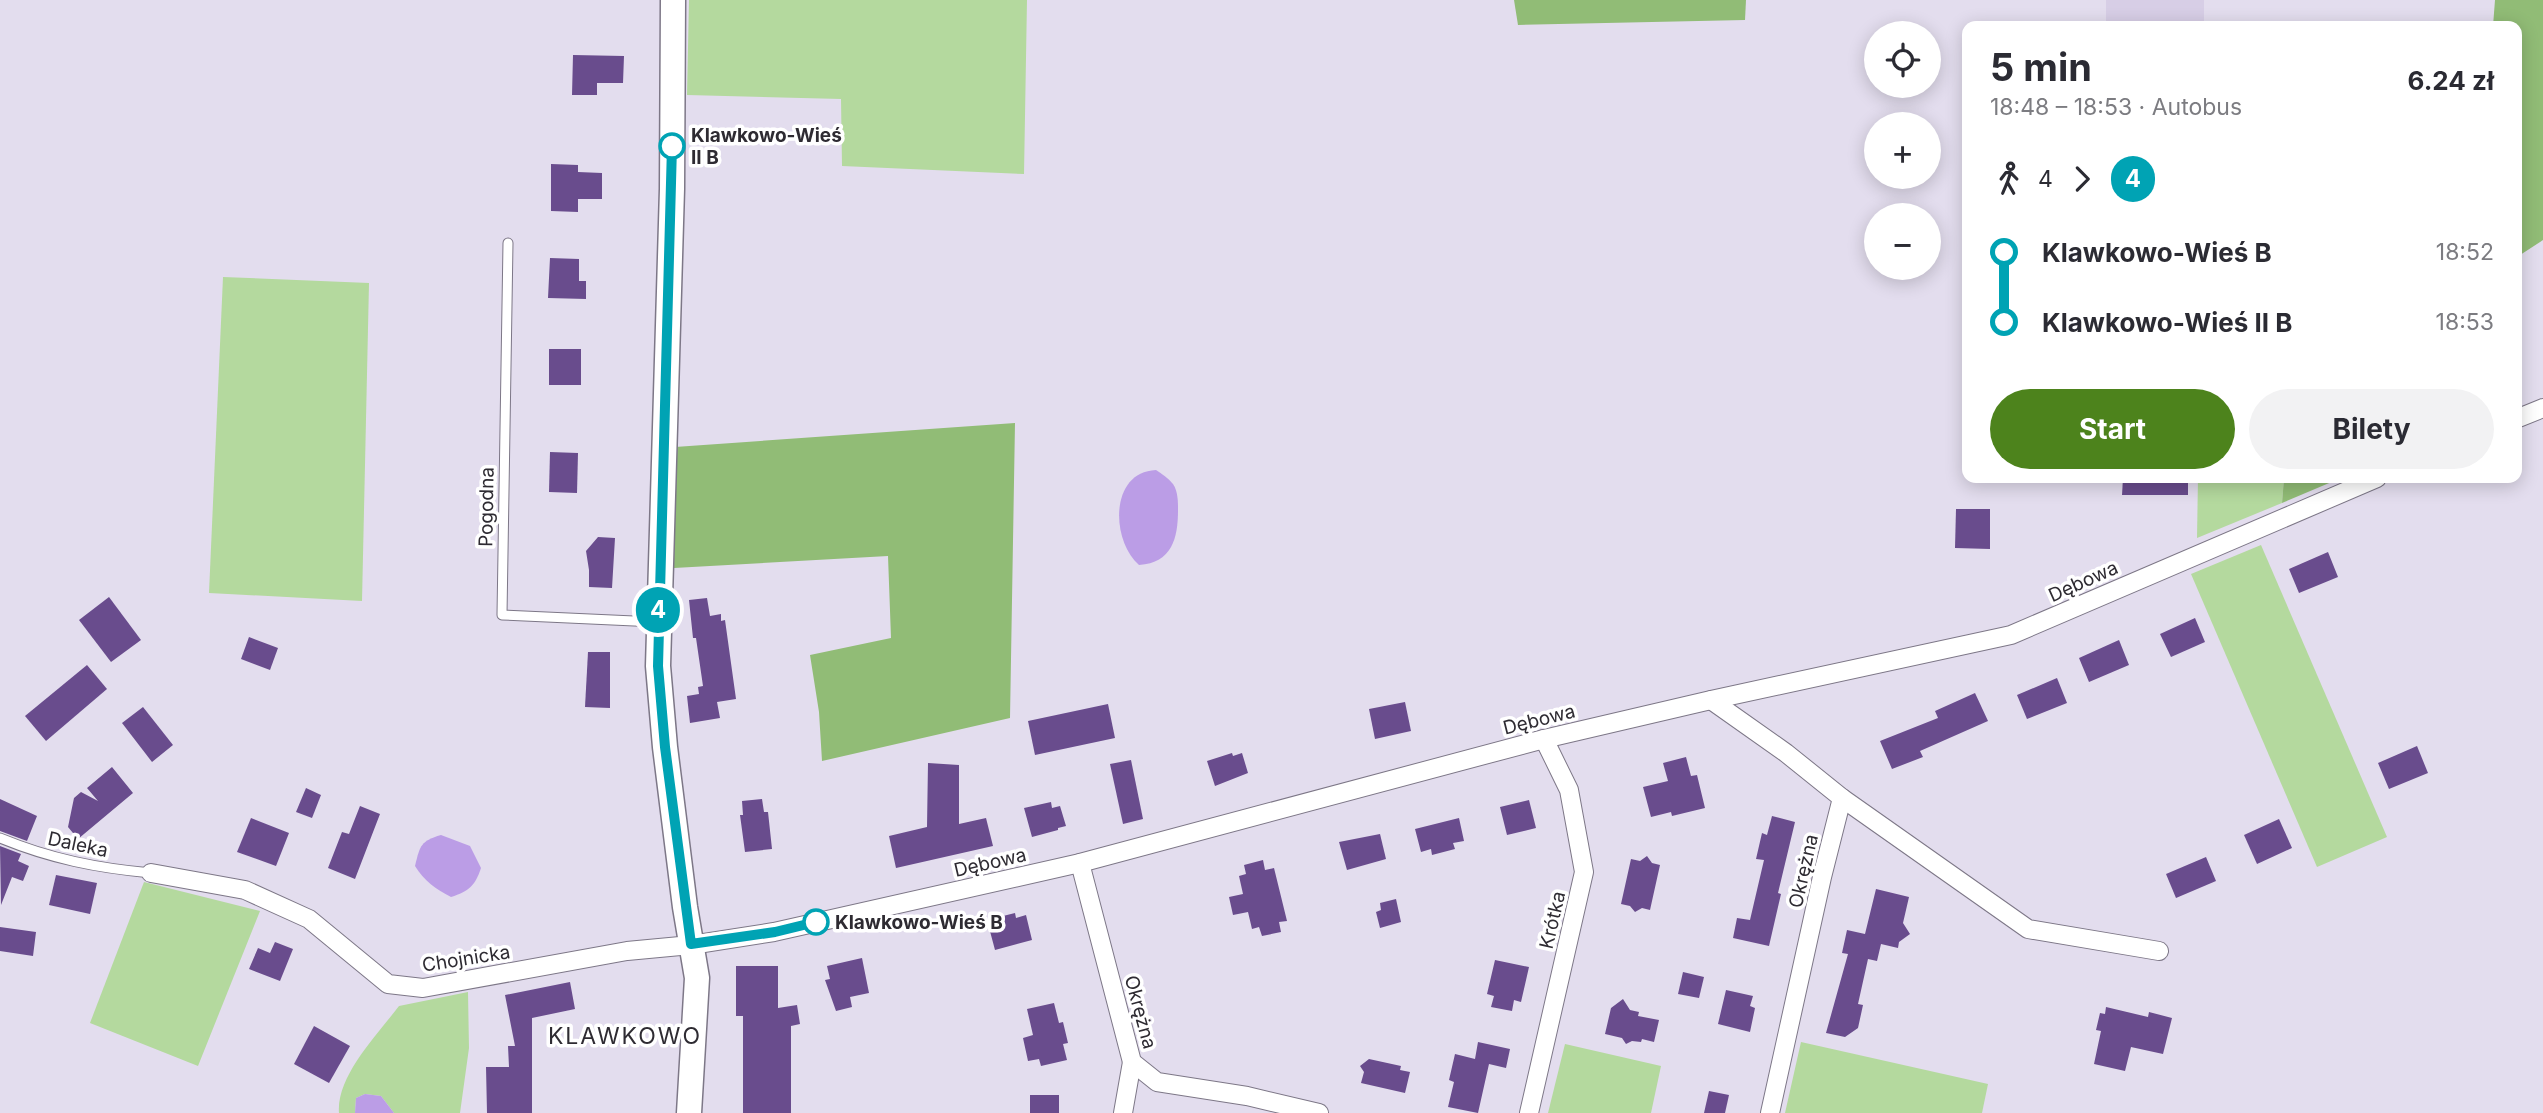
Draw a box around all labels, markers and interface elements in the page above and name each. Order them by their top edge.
map controls [1864,21,1941,280]
button: locate [1864,21,1941,98]
text: 5 min [1990,44,2092,90]
text: 6.24 zł [2408,65,2494,96]
text: 18:48 – 18:53 · Autobus [1990,93,2242,121]
button: + [1864,112,1941,189]
place label: Klawkowo-Wieś II B [691,124,842,169]
marker: Klawkowo-Wieś II B [659,133,685,159]
icon: walk [1990,160,2028,198]
icon: forward [2063,160,2101,198]
text: 4 [2125,164,2141,193]
text: 4 [2038,165,2053,193]
button: − [1864,203,1941,280]
text: Klawkowo-Wieś B [2042,237,2272,268]
text: 18:52 [2436,238,2494,266]
text: Klawkowo-Wieś II B [2042,307,2292,338]
text: 18:53 [2436,308,2494,336]
button: Start [1990,389,2235,469]
button: Bilety [2249,389,2494,469]
street label: Pogodna [474,467,499,547]
street label: Dębowa [2045,556,2122,607]
line badge: 4 [635,587,681,633]
text: 4 [650,595,666,624]
street label: Dębowa [1501,699,1578,740]
street label: Daleka [46,827,110,862]
street label: Okrężna [1784,832,1823,910]
street label: Dębowa [952,843,1029,882]
street label: Krótka [1535,889,1570,951]
marker: Klawkowo-Wieś B [803,909,829,935]
place label: Klawkowo-Wieś B [835,911,1003,934]
street label: Chojnicka [420,940,512,977]
street label: Okrężna [1120,973,1161,1051]
district label: KLAWKOWO [548,1022,702,1050]

